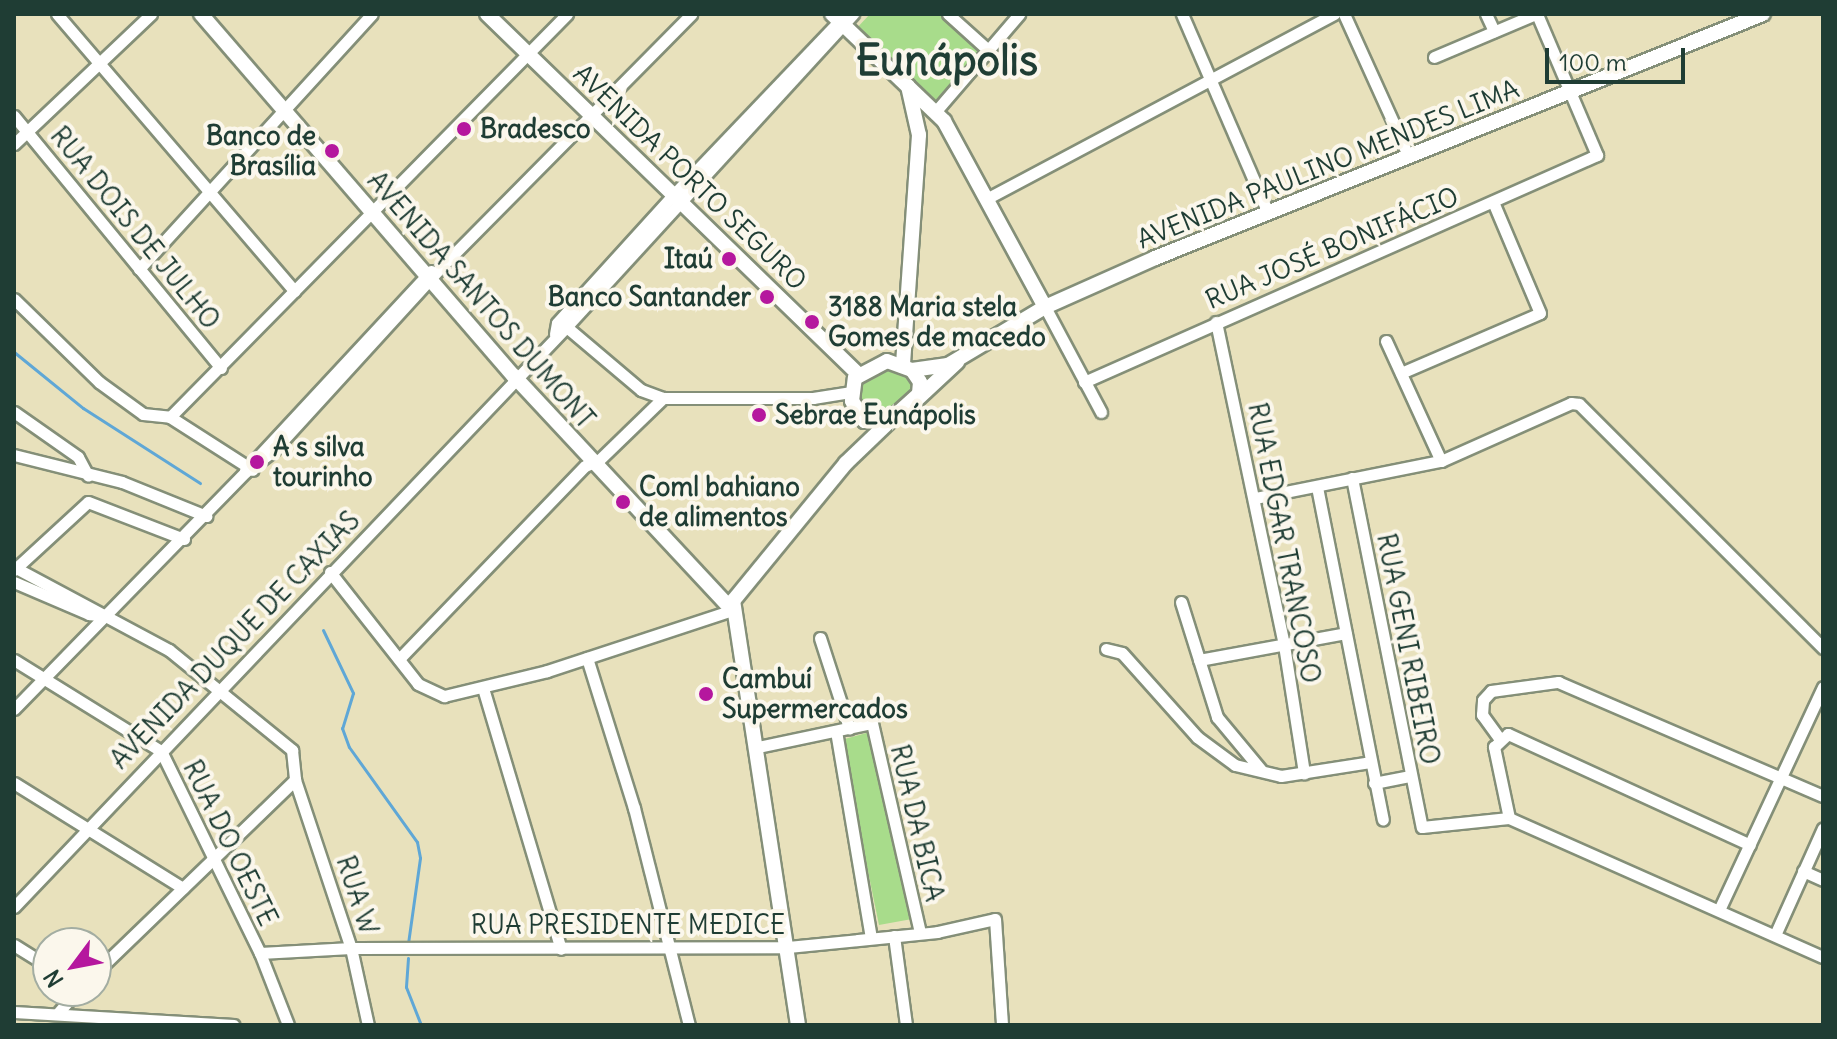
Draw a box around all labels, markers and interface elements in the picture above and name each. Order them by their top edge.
scale bar [1549,32,1689,82]
district label: Eunápolis [856,35,1038,85]
text: 100 m [1559,47,1627,77]
street label: AVENIDA PORTO SEGURO [567,58,813,296]
street label: AVENIDA PAULINO MENDES LIMA [1133,73,1523,255]
place label: Bradesco [480,113,591,145]
street label: RUA DOIS DE JULHO [44,120,226,336]
place label: Banco de Brasília [206,120,316,182]
marker: Bradesco [455,120,473,138]
marker: Banco de Brasília [323,142,341,160]
street label: AVENIDA SANTOS DUMONT [361,165,601,435]
street label: RUA JOSÉ BONIFÁCIO [1201,181,1463,315]
place label: Itaú [664,243,713,275]
marker: Itaú [720,250,738,268]
place label: Banco Santander [548,281,751,313]
marker: Banco Santander [758,288,776,306]
place label: 3188 Maria stela Gomes de macedo [828,291,1046,352]
marker: 3188 Maria stela Gomes de macedo [803,313,821,331]
place label: Sebrae Eunápolis [775,399,976,431]
street label: RUA EDGAR TRANCOSO [1241,400,1327,686]
marker: Sebrae Eunápolis [750,406,768,424]
place label: A s silva tourinho [273,431,373,492]
marker: A s silva tourinho [248,453,266,471]
place label: Coml bahiano de alimentos [639,471,800,532]
marker: Coml bahiano de alimentos [614,493,632,511]
street label: AVENIDA DUQUE DE CAXIAS [104,505,366,775]
street label: RUA GENI RIBEIRO [1370,531,1446,767]
place label: Cambuí Supermercados [722,663,908,724]
marker: Cambuí Supermercados [697,685,715,703]
street label: RUA DA BICA [884,742,950,904]
street label: RUA DO OESTE [176,755,284,931]
street label: RUA W [330,852,384,938]
street label: RUA PRESIDENTE MEDICE [471,909,785,941]
north arrow [32,927,112,1007]
text: N [37,965,69,993]

